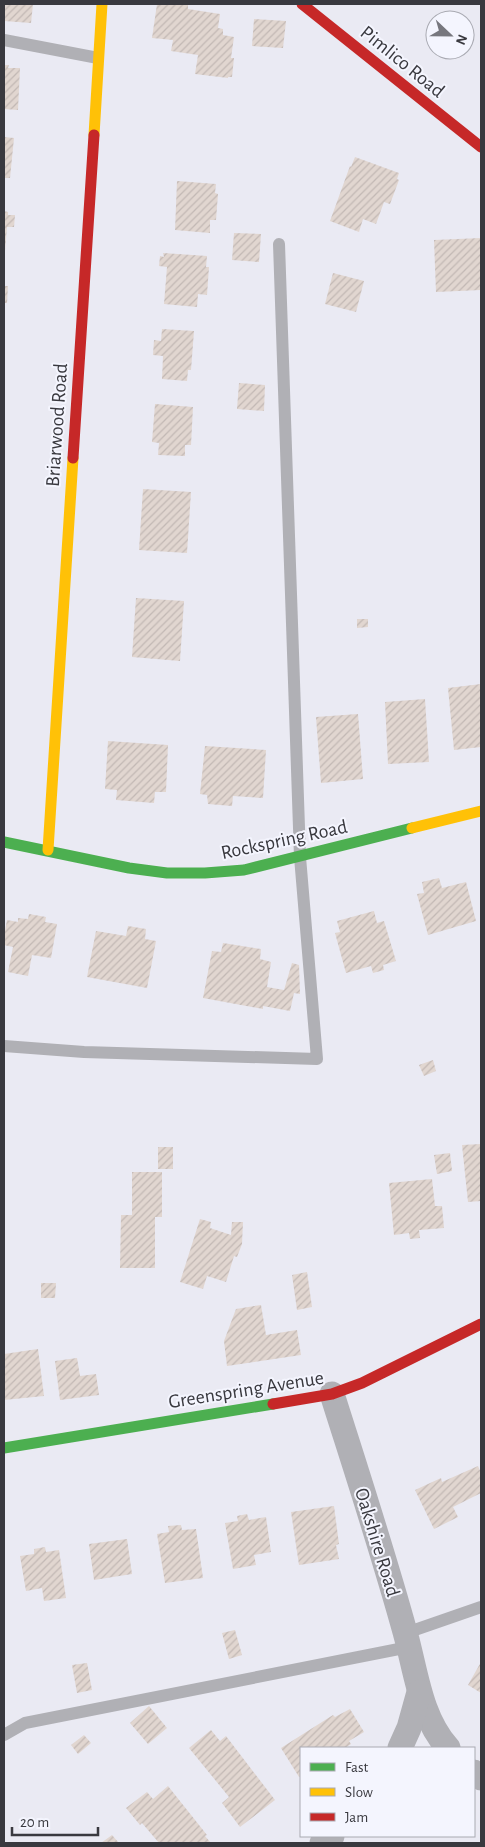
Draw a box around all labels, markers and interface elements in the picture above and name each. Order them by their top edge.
north arrow [425,10,475,60]
street label: Pimlico Road [357,22,448,102]
text: N [453,32,469,47]
street label: Briarwood Road [43,363,71,488]
street label: Rockspring Road [219,817,349,863]
street label: Greenspring Avenue [167,1368,325,1412]
street label: Oakshire Road [351,1486,403,1599]
legend [300,1747,475,1837]
text: Fast [345,1760,369,1775]
text: Slow [345,1785,373,1800]
scale bar [12,1804,99,1836]
text: Jam [345,1810,368,1825]
text: 20 m [20,1815,49,1830]

